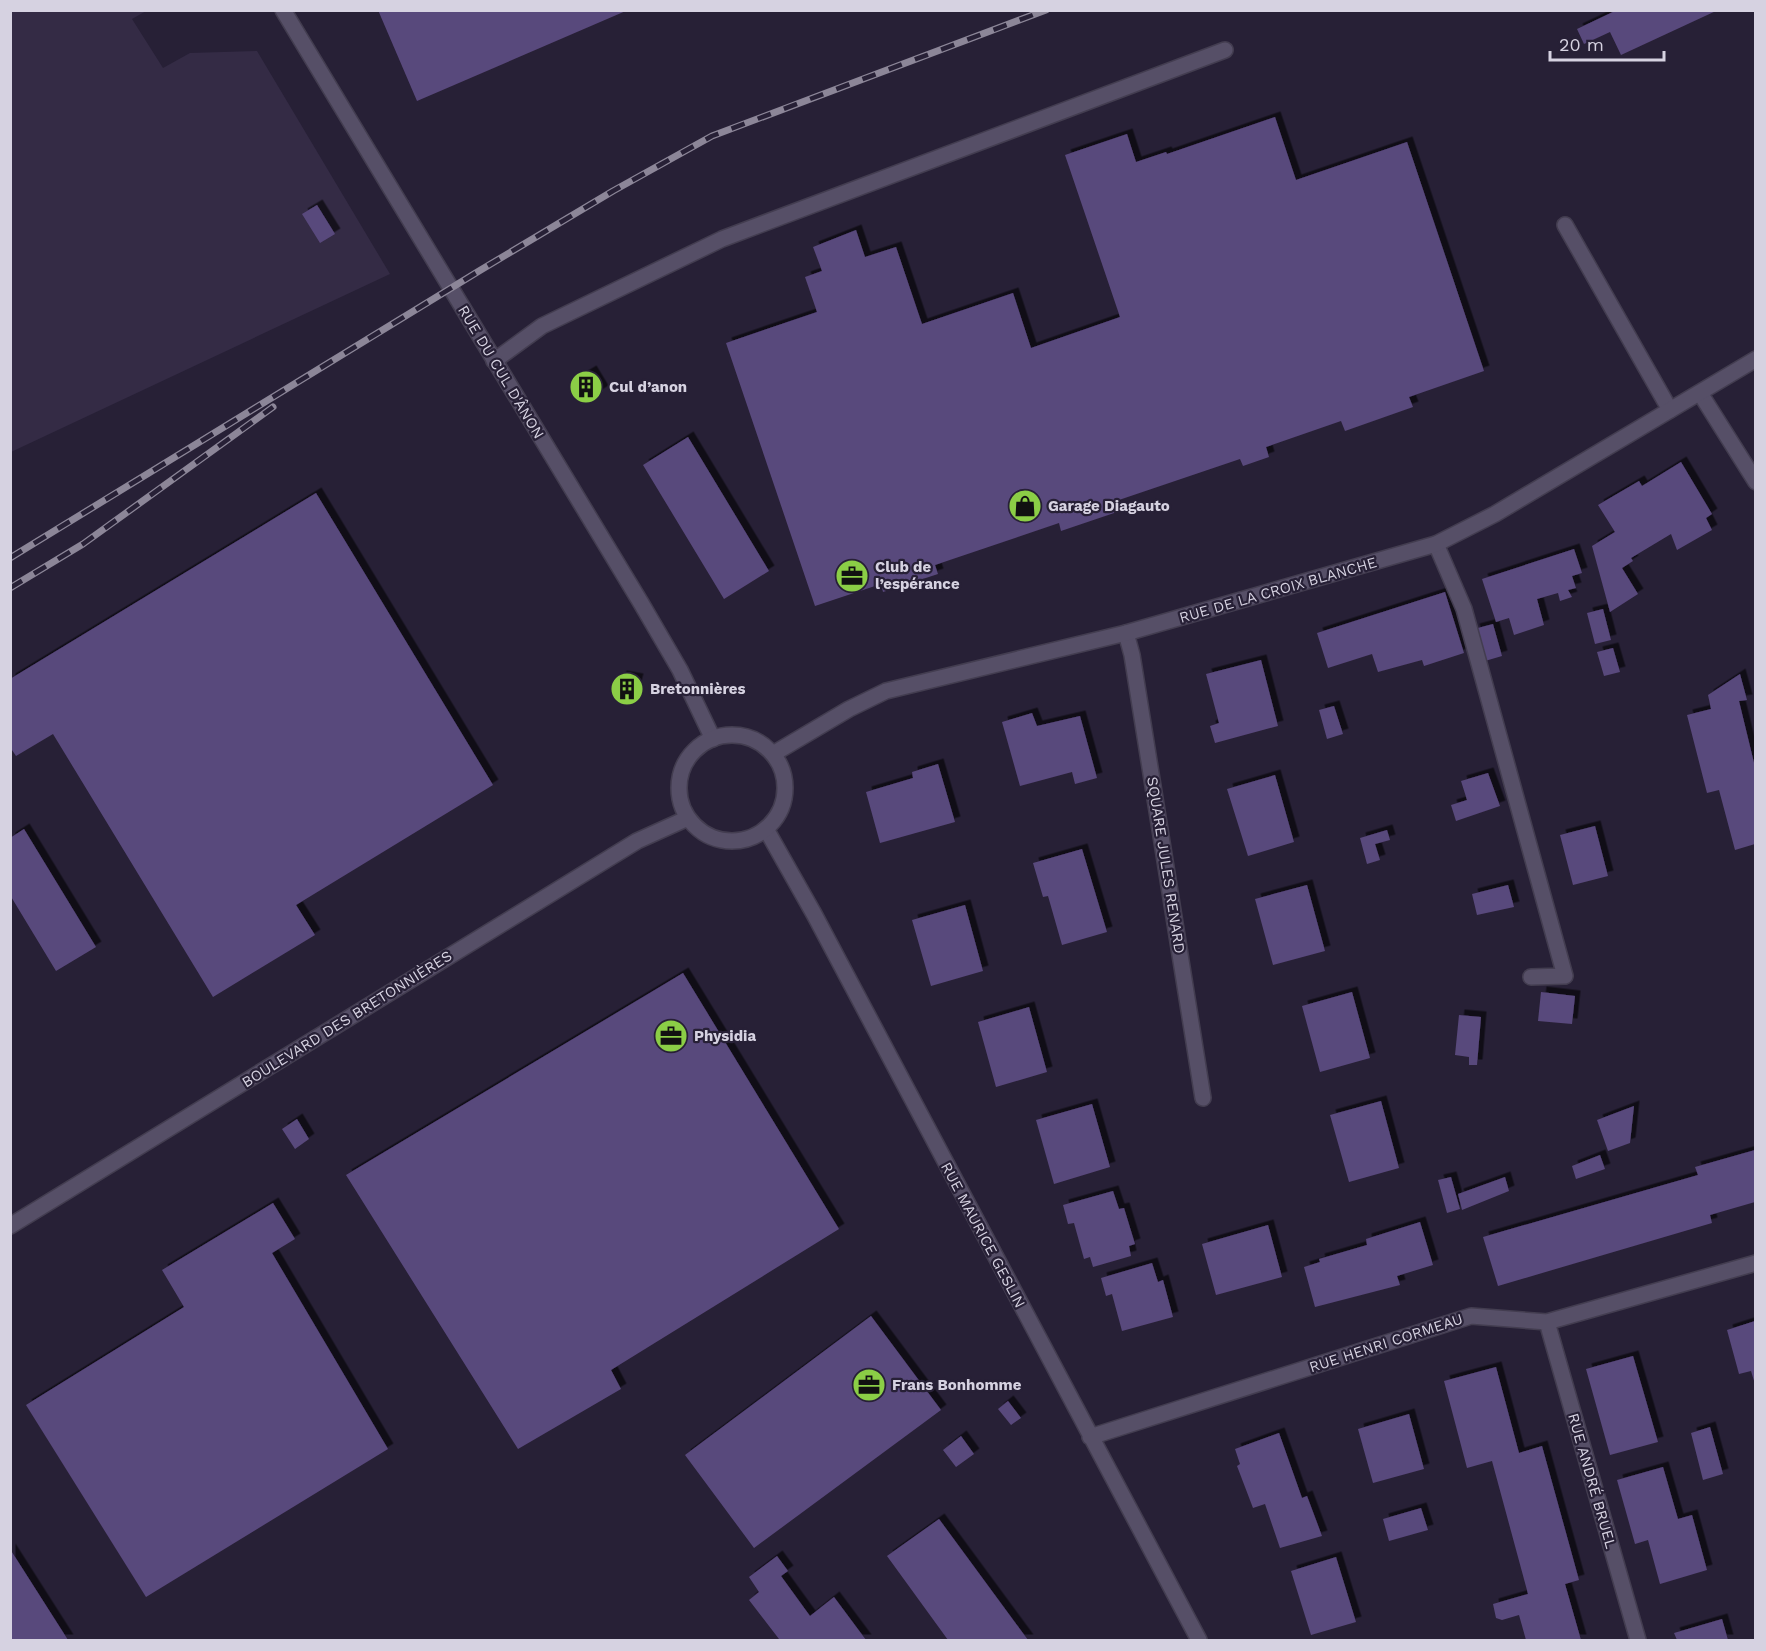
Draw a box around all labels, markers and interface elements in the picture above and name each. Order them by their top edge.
scale bar [1550,24,1664,62]
text: 20 m [1559,34,1604,55]
street label: RUE DU CUL D'ÂNON [454,302,548,442]
building icon: Cul d’anon [568,369,604,405]
place label: Cul d’anon [609,378,687,396]
shop icon: Garage Diagauto [1007,488,1043,524]
place label: Garage Diagauto [1048,497,1170,515]
street label: RUE DE LA CROIX BLANCHE [1177,553,1379,627]
office icon: Club de l’espérance [834,558,870,594]
place label: Club de l’espérance [875,558,960,593]
building icon: Bretonnières [609,671,645,707]
place label: Bretonnières [650,680,745,698]
street label: SQUARE JULES RENARD [1143,775,1189,955]
street label: BOULEVARD DES BRETONNIÈRES [239,947,455,1091]
office icon: Physidia [653,1018,689,1054]
place label: Physidia [694,1027,756,1045]
street label: RUE MAURICE GESLIN [937,1159,1029,1311]
street label: RUE HENRI CORMEAU [1307,1310,1465,1376]
office icon: Frans Bonhomme [851,1367,887,1403]
place label: Frans Bonhomme [892,1376,1022,1394]
street label: RUE ANDRÉ BRUEL [1564,1411,1620,1551]

